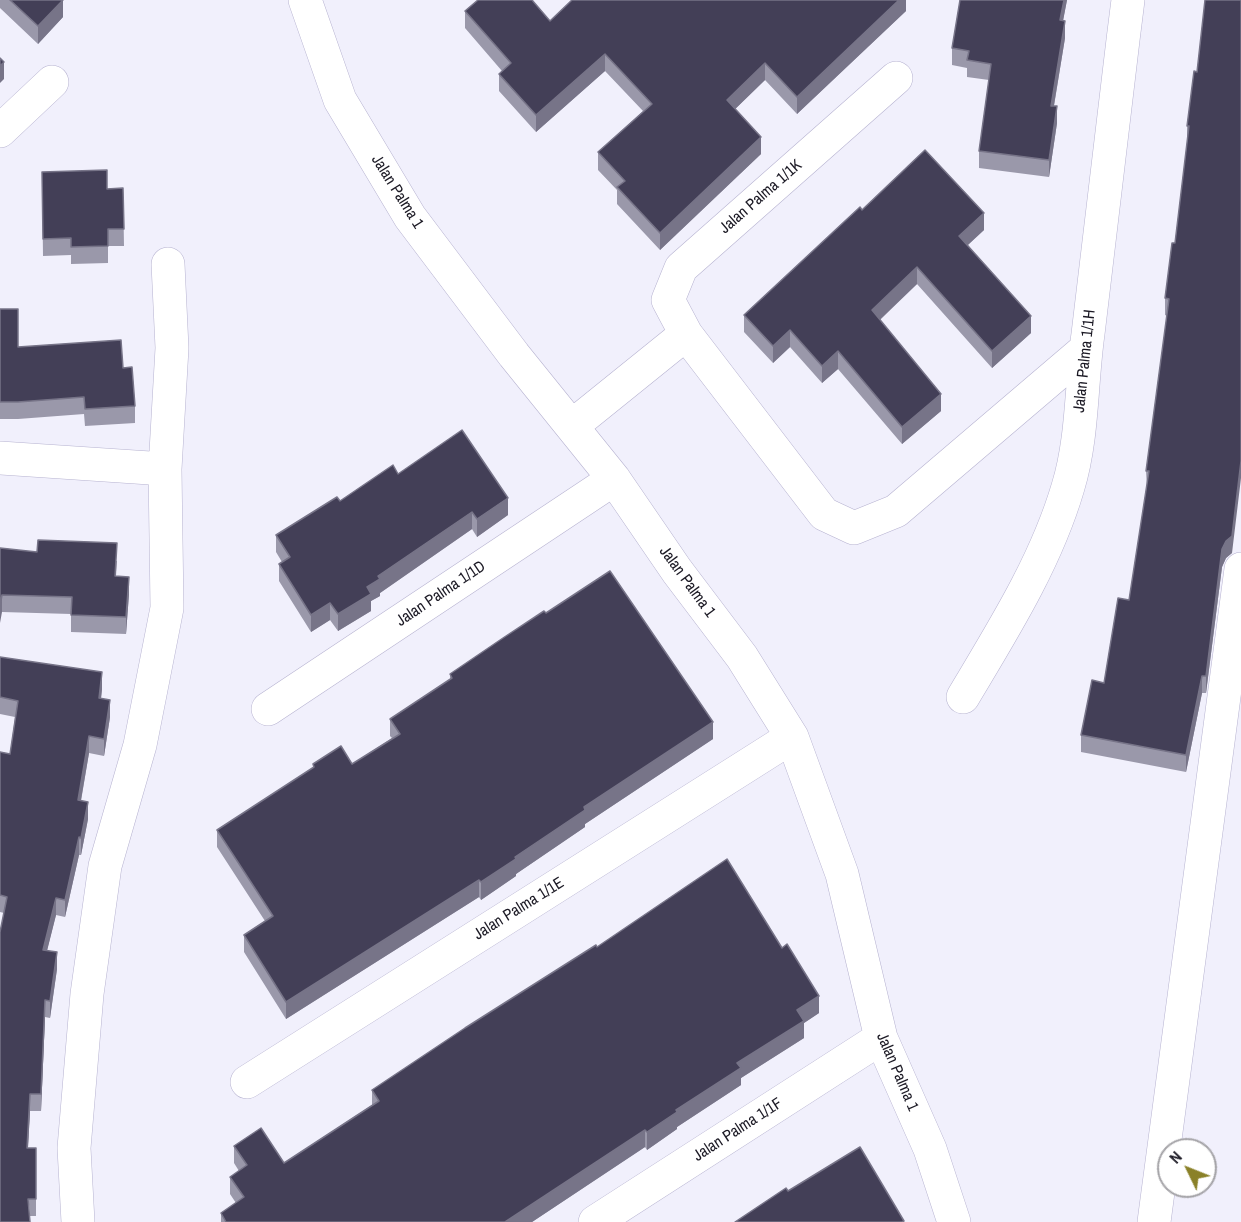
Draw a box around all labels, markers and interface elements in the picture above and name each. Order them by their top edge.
street label: Jalan Palma 1 [367,152,427,232]
street label: Jalan Palma 1/1K [716,156,806,238]
street label: Jalan Palma 1/1H [1070,309,1100,413]
street label: Jalan Palma 1 [655,543,719,621]
street label: Jalan Palma 1/1D [393,557,489,631]
street label: Jalan Palma 1/1E [470,874,568,944]
street label: Jalan Palma 1 [872,1030,922,1114]
street label: Jalan Palma 1/1F [690,1094,786,1166]
north arrow [1157,1138,1217,1198]
text: N [1164,1146,1187,1168]

